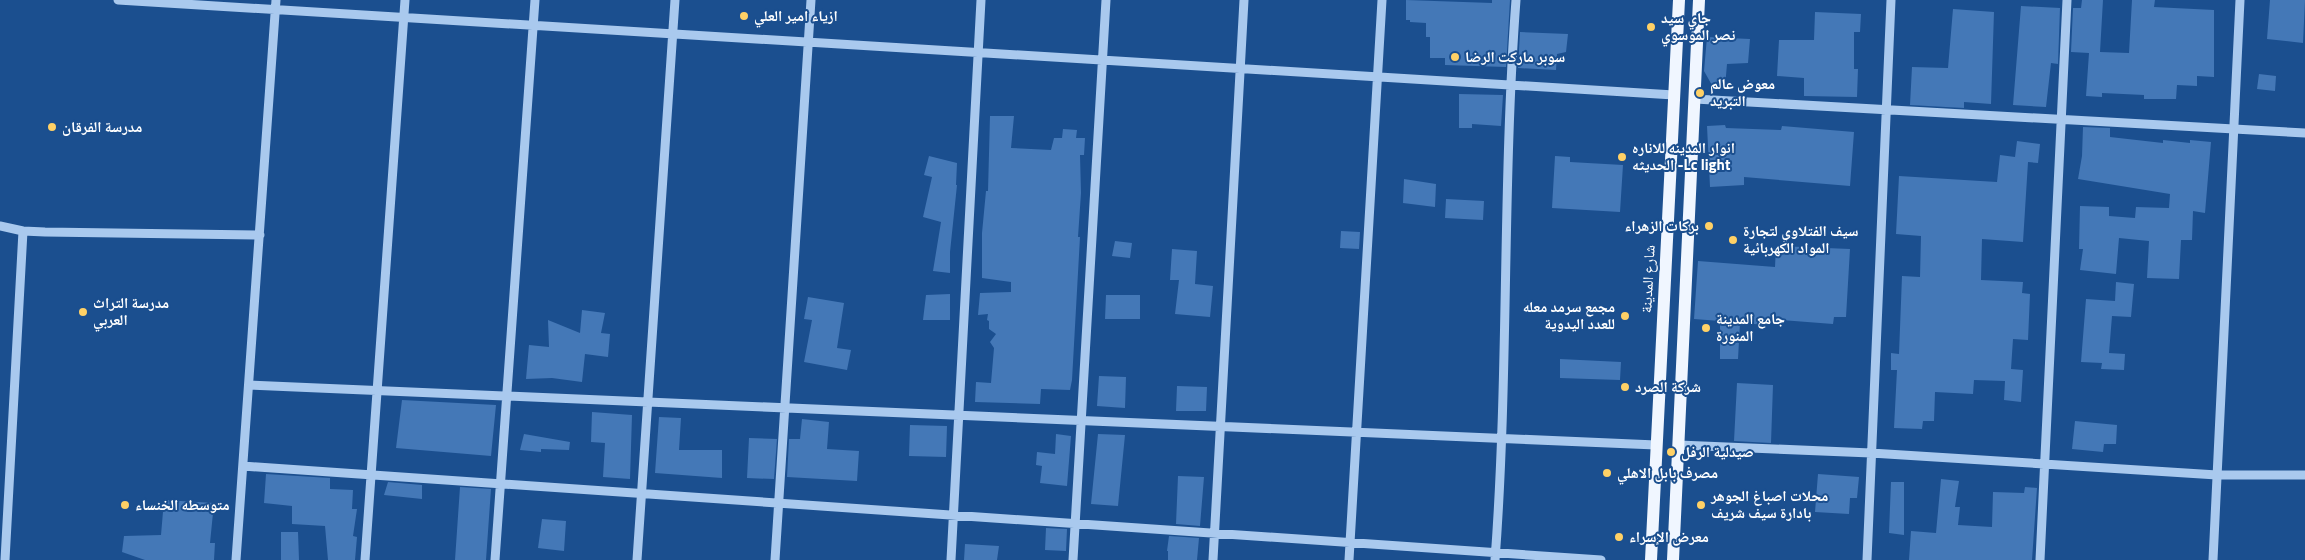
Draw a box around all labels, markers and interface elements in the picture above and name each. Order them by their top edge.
place label: ازياء امير العلي [754,4,838,28]
place label: جاي سيد نصر الموسوي [1661,6,1735,47]
marker: ازياء امير العلي [738,10,750,22]
marker: جاي سيد نصر الموسوي [1645,21,1657,33]
place label: سوبر ماركت الرضا [1465,45,1565,68]
marker: سوبر ماركت الرضا [1449,51,1461,63]
place label: معوض عالم التبريد [1710,72,1775,112]
marker: معوض عالم التبريد [1694,87,1706,99]
place label: مدرسة الفرقان [62,115,142,138]
marker: مدرسة الفرقان [46,121,58,133]
place label: انوار المدينه للاناره الحديثه -Lc light [1632,136,1735,176]
marker: انوار المدينه للاناره الحديثه -Lc light [1616,151,1628,163]
place label: بركات الزهراء [1624,214,1699,237]
place label: سيف الفتلاوي لتجارة المواد الكهربائية [1743,219,1858,259]
marker: بركات الزهراء [1703,220,1715,232]
marker: سيف الفتلاوي لتجارة المواد الكهربائية [1727,234,1739,246]
street label: شارع المدينة [1634,244,1661,314]
place label: مدرسة التراث العربي [93,291,169,332]
place label: مجمع سرمد معله للعدد اليدوية [1523,295,1615,335]
marker: مدرسة التراث العربي [77,306,89,318]
place label: جامع المدينة المنورة [1716,307,1785,347]
marker: مجمع سرمد معله للعدد اليدوية [1619,310,1631,322]
marker: جامع المدينة المنورة [1700,322,1712,334]
place label: شركة الصرد [1635,375,1701,398]
marker: شركة الصرد [1619,381,1631,393]
place label: صيدلية الرفل [1681,440,1754,463]
marker: صيدلية الرفل [1665,446,1677,458]
place label: مصرف بابل الاهلي [1617,461,1718,485]
marker: مصرف بابل الاهلي [1601,467,1613,479]
place label: محلات اصباغ الجوهر بادارة سيف شريف [1710,484,1828,524]
place label: متوسطه الخنساء [135,493,230,516]
marker: متوسطه الخنساء [119,499,131,511]
marker: محلات اصباغ الجوهر بادارة سيف شريف [1695,499,1707,511]
place label: معرض الإسراء [1629,525,1709,548]
marker: معرض الإسراء [1613,531,1625,543]

